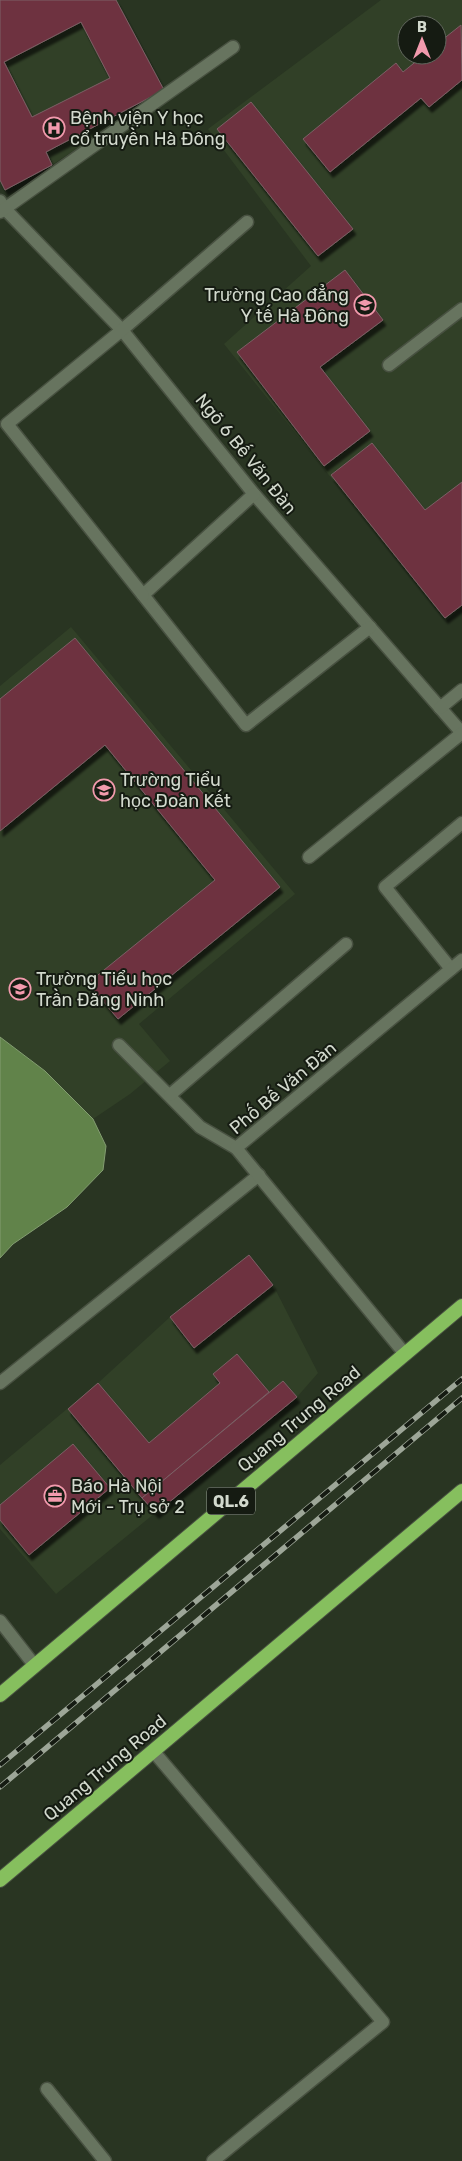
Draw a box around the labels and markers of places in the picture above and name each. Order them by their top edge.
place label: Bệnh viện Y học cổ truyền Hà Đông [70,107,225,150]
hospital icon: Bệnh viện Y học cổ truyền Hà Đông [42,116,66,140]
place label: Trường Cao đẳng Y tế Hà Đông [204,284,349,327]
school or university icon: Trường Cao đẳng Y tế Hà Đông [353,293,377,317]
place label: Trường Tiểu học Đoàn Kết [120,769,231,812]
school or university icon: Trường Tiểu học Đoàn Kết [92,778,116,802]
place label: Trường Tiểu học Trần Đăng Ninh [36,968,172,1011]
school or university icon: Trường Tiểu học Trần Đăng Ninh [8,977,32,1001]
place label: Báo Hà Nội Mới - Trụ sở 2 [71,1475,185,1518]
office icon: Báo Hà Nội Mới - Trụ sở 2 [43,1484,67,1508]

